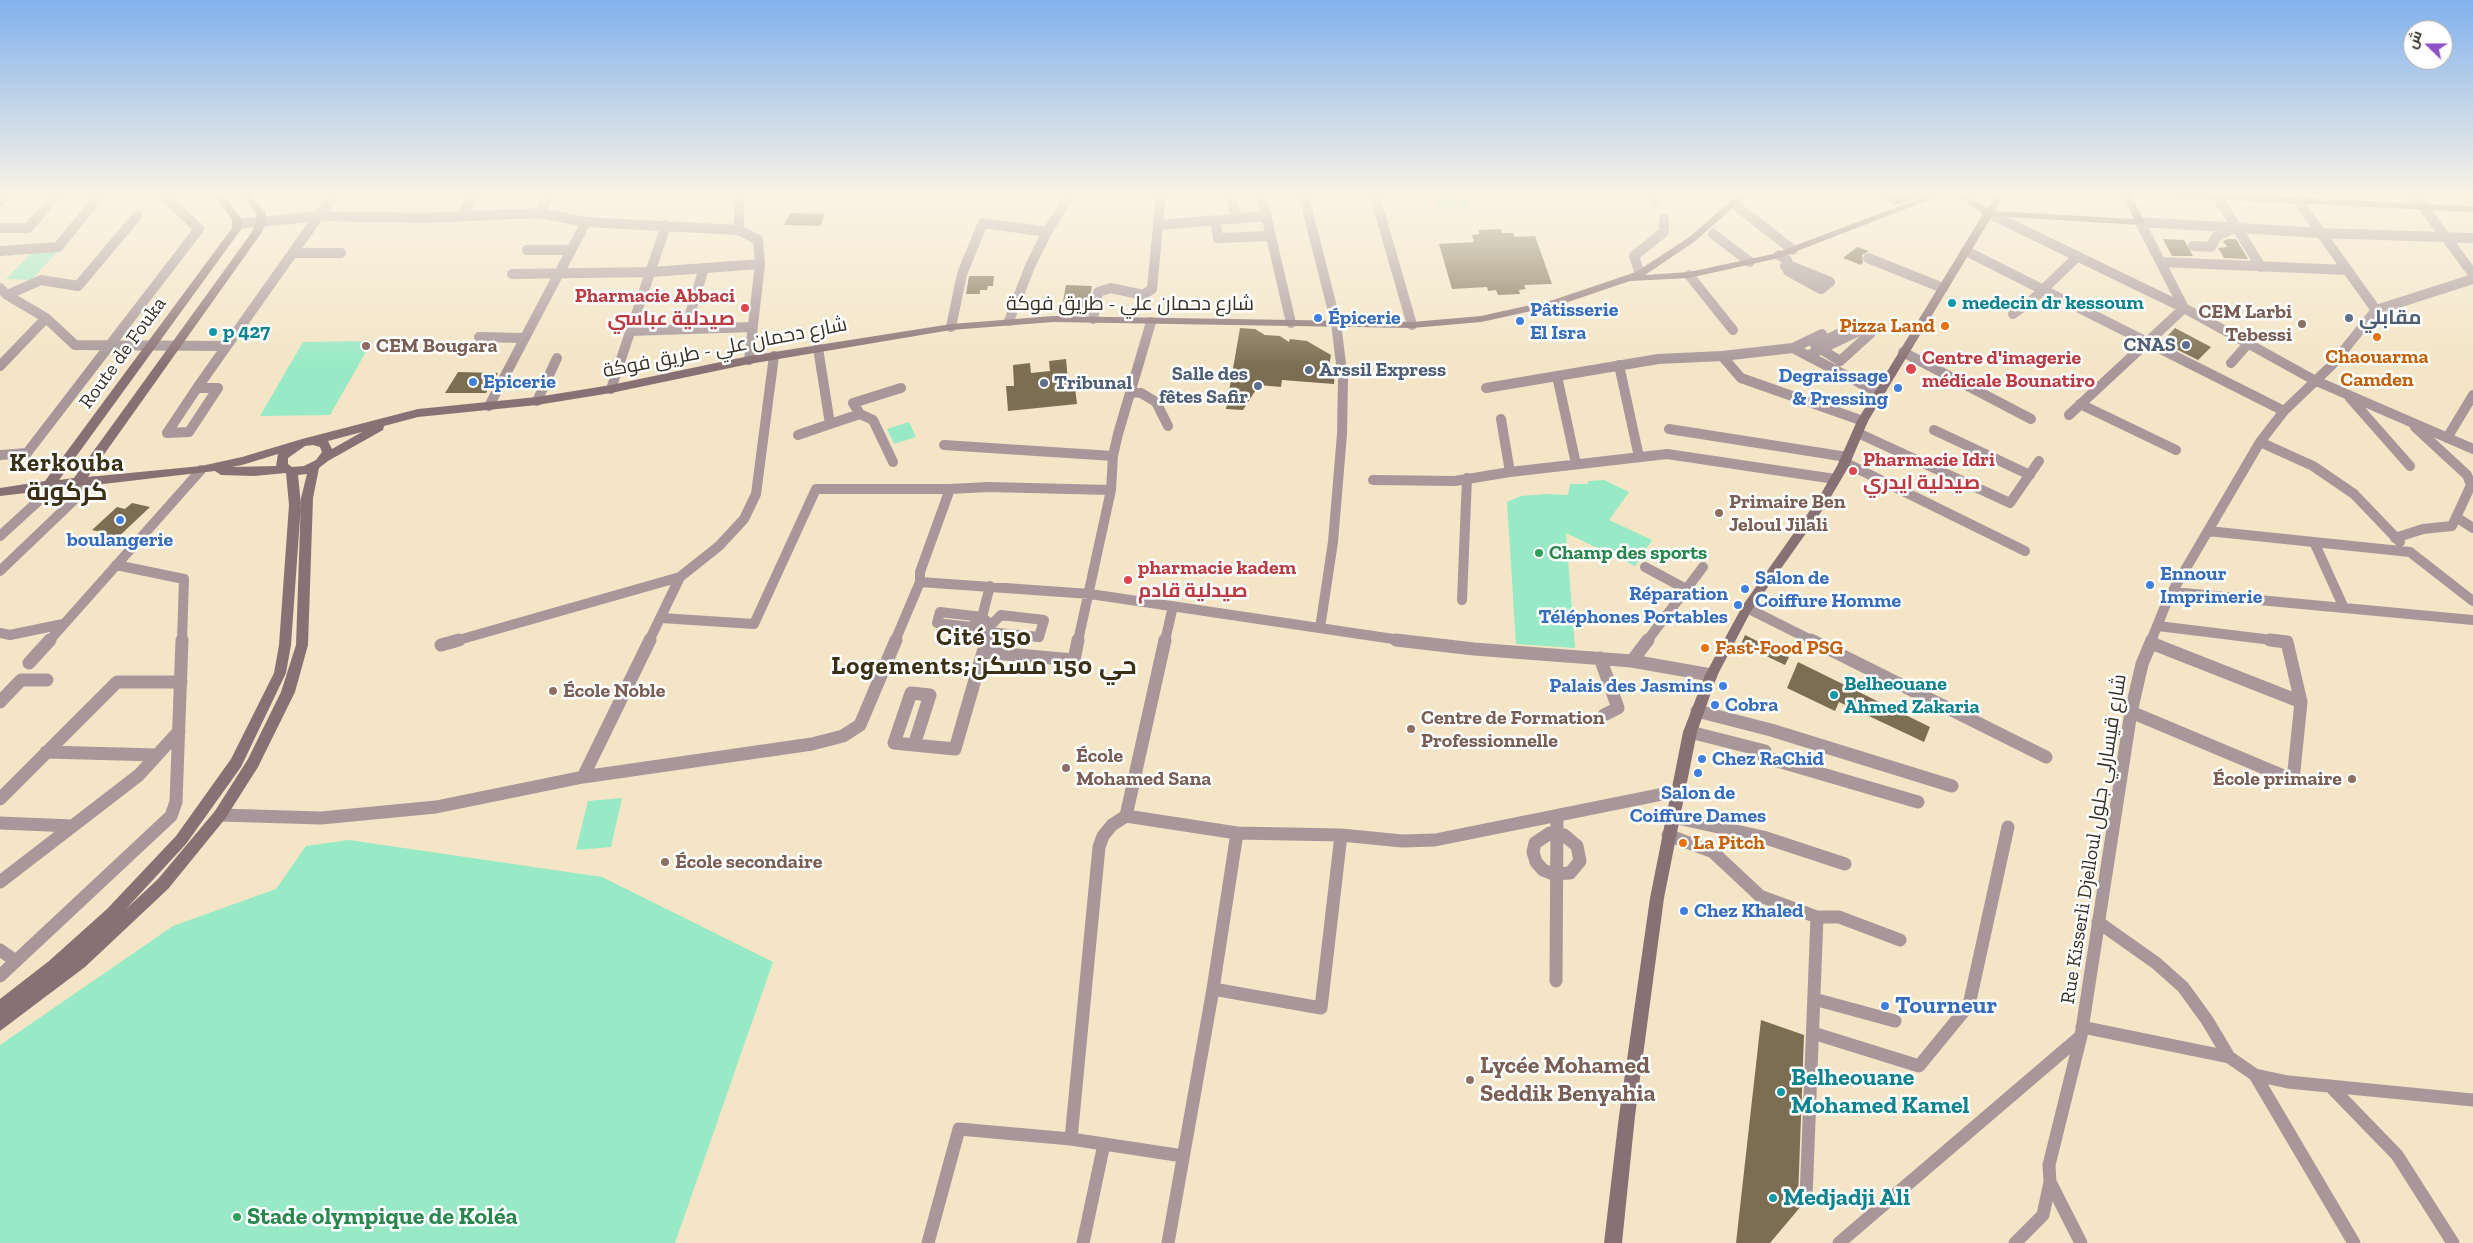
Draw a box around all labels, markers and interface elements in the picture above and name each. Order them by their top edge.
north arrow [2403,20,2453,70]
text: ش [2403,28,2426,51]
place label: Pharmacie Abbaci صيدلية عباسي [575,284,735,331]
place label: medecin dr kessoum [1962,291,2144,315]
street label: Route de Fouka [74,292,172,414]
street label: شارع دحمان علي - طريق فوكة [1006,292,1254,316]
marker: medecin dr kessoum [1946,297,1958,309]
place label: Pâtisserie El Isra [1530,298,1618,345]
place label: CEM Larbi Tebessi [2198,300,2292,347]
marker: Pharmacie Abbaci صيدلية عباسي [739,302,751,314]
place label: Épicerie [1328,306,1401,330]
place label: مقابلي [2359,306,2421,330]
marker: Épicerie [1312,312,1324,324]
marker: مقابلي [2343,312,2355,324]
street label: شارع دحمان علي - طريق فوكة [601,313,849,383]
place label: Pizza Land [1840,314,1935,338]
marker: Pâtisserie El Isra [1514,315,1526,327]
marker: CEM Larbi Tebessi [2296,318,2308,330]
place label: p 427 [223,320,270,344]
marker: Pizza Land [1939,320,1951,332]
marker: p 427 [207,326,219,338]
marker: Chaouarma Camden [2371,331,2383,343]
place label: CNAS [2124,333,2176,357]
place label: CEM Bougara [376,334,497,358]
marker: CNAS [2180,339,2192,351]
marker: CEM Bougara [360,340,372,352]
place label: Chaouarma Camden [2325,345,2429,392]
place label: Centre d'imagerie médicale Bounatiro [1922,346,2095,393]
place label: Arssil Express [1319,358,1446,382]
place label: Salle des fêtes Safir [1159,362,1248,409]
marker: Centre d'imagerie médicale Bounatiro [1904,362,1918,376]
marker: Arssil Express [1303,364,1315,376]
place label: Degraissage & Pressing [1779,364,1888,411]
place label: Epicerie [483,370,556,394]
place label: Tribunal [1054,371,1132,395]
marker: Epicerie [467,376,479,388]
marker: Tribunal [1038,377,1050,389]
marker: Salle des fêtes Safir [1252,380,1264,392]
marker: Degraissage & Pressing [1892,382,1904,394]
place label: Pharmacie Idri صيدلية ايدري [1863,448,1995,495]
district label: Kerkouba كركوبة [8,449,126,508]
marker: Pharmacie Idri صيدلية ايدري [1847,465,1859,477]
place label: Primaire Ben Jeloul Jilali [1729,490,1846,537]
marker: Primaire Ben Jeloul Jilali [1713,507,1725,519]
marker: boulangerie [114,514,126,526]
place label: boulangerie [67,528,173,552]
place label: Champ des sports [1549,541,1707,565]
marker: Champ des sports [1533,547,1545,559]
place label: pharmacie kadem صيدلية قادم [1138,556,1296,603]
place label: Ennour Imprimerie [2160,562,2262,609]
place label: Salon de Coiffure Homme [1755,566,1901,613]
marker: pharmacie kadem صيدلية قادم [1122,574,1134,586]
marker: Ennour Imprimerie [2144,579,2156,591]
place label: Réparation Téléphones Portables [1538,582,1728,629]
marker: Salon de Coiffure Homme [1739,583,1751,595]
marker: Réparation Téléphones Portables [1732,599,1744,611]
district label: Cité 150 Logements;حي 150 مسكن [839,623,1129,682]
place label: Fast-Food PSG [1715,636,1843,660]
marker: Fast-Food PSG [1699,642,1711,654]
place label: Belheouane Ahmed Zakaria [1844,672,1980,719]
street label: Rue Kisserli Djelloul شارع قيسارلي جلول [2056,672,2132,1006]
place label: Palais des Jasmins [1549,674,1713,698]
place label: École Noble [563,679,665,703]
marker: Palais des Jasmins [1717,680,1729,692]
marker: École Noble [547,685,559,697]
marker: Belheouane Ahmed Zakaria [1828,689,1840,701]
place label: Cobra [1725,693,1778,717]
marker: Cobra [1709,699,1721,711]
place label: Centre de Formation Professionnelle [1421,706,1605,753]
marker: Centre de Formation Professionnelle [1405,723,1417,735]
place label: École Mohamed Sana [1076,744,1211,791]
place label: Chez RaChid [1712,747,1824,771]
marker: Chez RaChid [1696,753,1708,765]
marker: École Mohamed Sana [1060,762,1072,774]
marker: Salon de Coiffure Dames [1692,767,1704,779]
place label: École primaire [2213,767,2342,791]
marker: École primaire [2346,773,2358,785]
place label: Salon de Coiffure Dames [1630,781,1766,828]
place label: La Pitch [1693,831,1765,855]
marker: La Pitch [1677,837,1689,849]
place label: École secondaire [675,850,822,874]
marker: École secondaire [659,856,671,868]
place label: Chez Khaled [1694,899,1803,923]
marker: Chez Khaled [1678,905,1690,917]
place label: Tourneur [1895,992,1997,1020]
marker: Tourneur [1879,1000,1891,1012]
place label: Lycée Mohamed Seddik Benyahia [1480,1052,1656,1108]
place label: Belheouane Mohamed Kamel [1791,1064,1969,1120]
marker: Lycée Mohamed Seddik Benyahia [1464,1074,1476,1086]
marker: Belheouane Mohamed Kamel [1775,1086,1787,1098]
place label: Medjadji Ali [1783,1184,1910,1212]
marker: Medjadji Ali [1767,1192,1779,1204]
place label: Stade olympique de Koléa [247,1203,518,1231]
marker: Stade olympique de Koléa [231,1211,243,1223]

